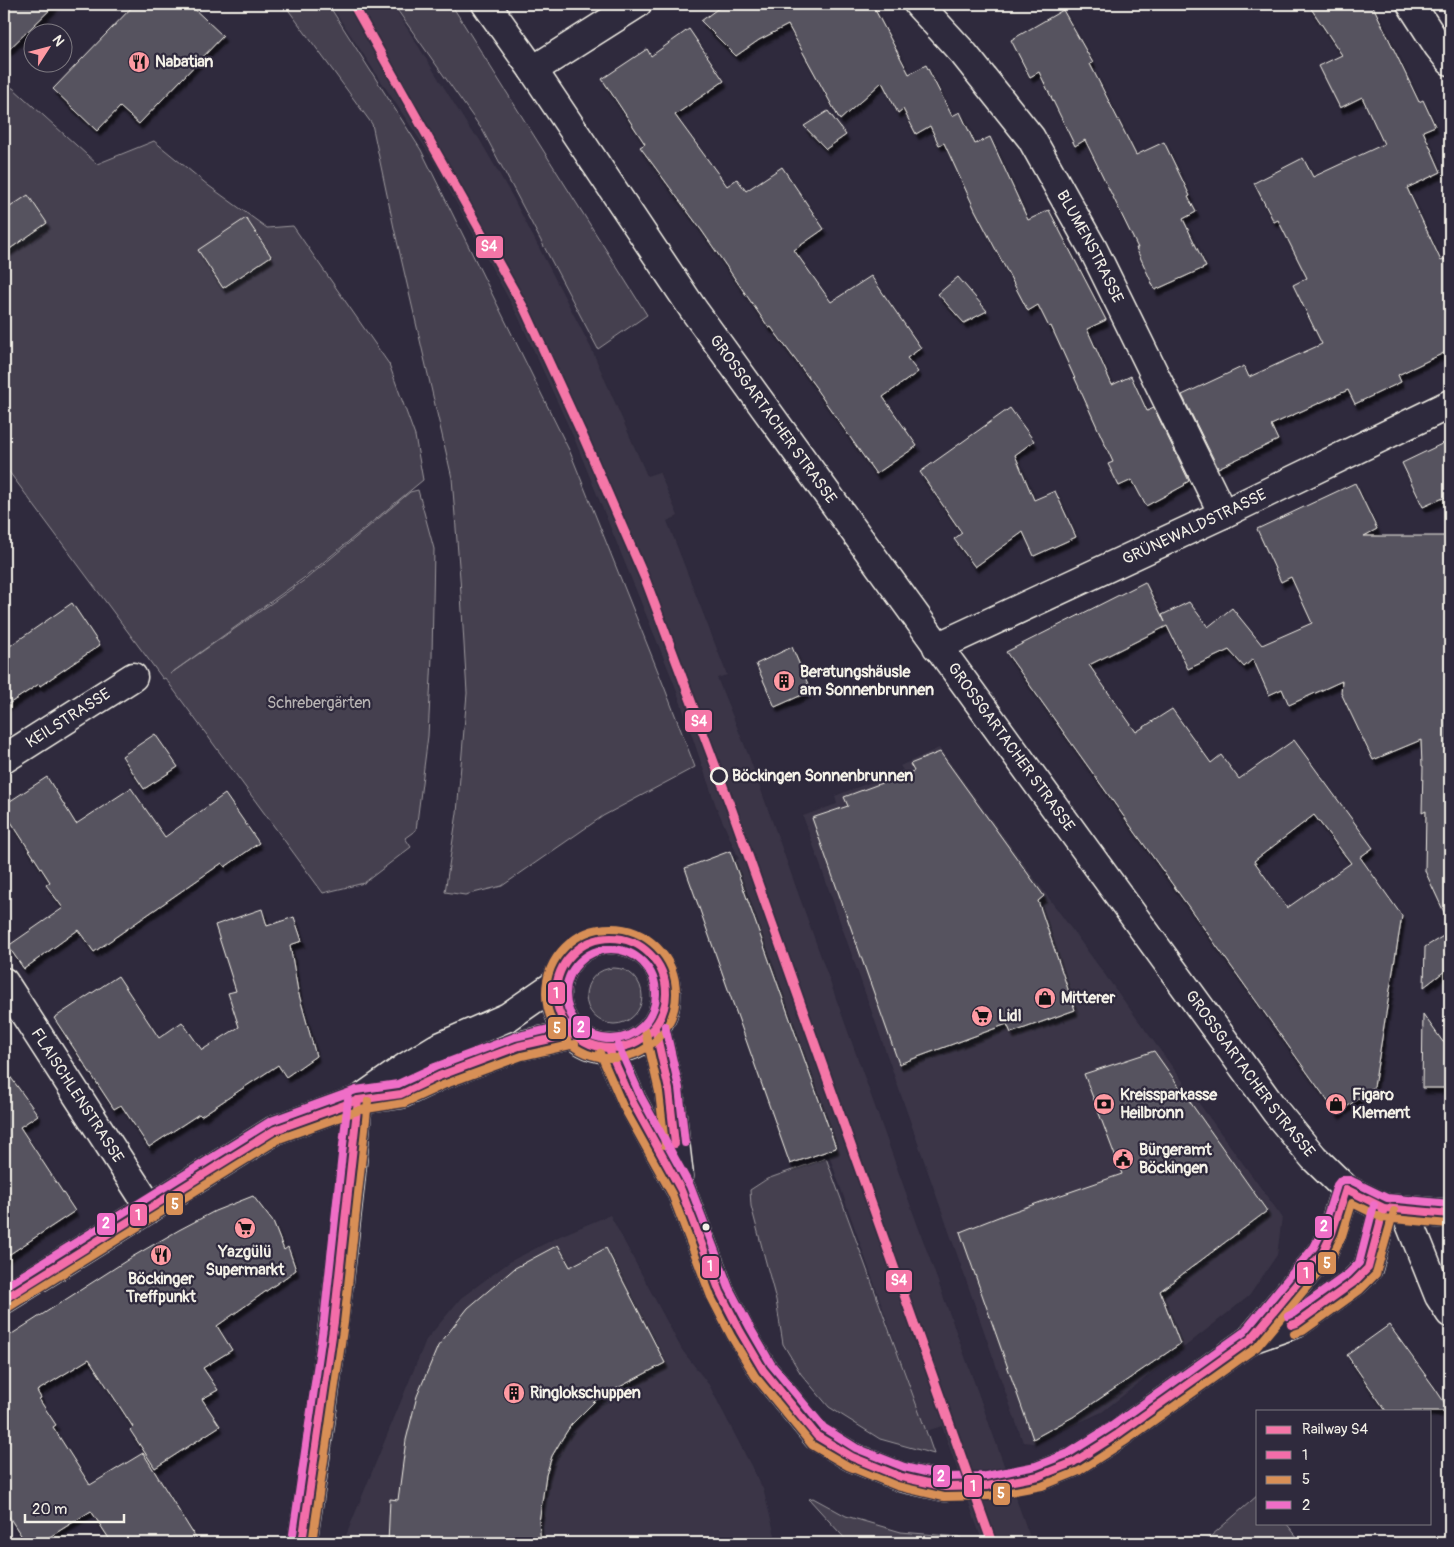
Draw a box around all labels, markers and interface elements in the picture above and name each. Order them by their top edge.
north arrow [22,22,72,72]
text: N [48,32,68,49]
restaurant icon: Nabatian [127,50,151,74]
place label: Nabatian [155,52,213,72]
street label: BLUMENSTRASSE [1052,187,1128,306]
line badge: S4 [475,235,504,259]
text: S4 [481,238,498,255]
street label: GROSSGARTACHER STRASSE [705,331,841,508]
street label: GRÜNEWALDSTRASSE [1119,484,1270,569]
street label: GROSSGARTACHER STRASSE [943,659,1079,835]
place label: Beratungshäusle am Sonnenbrunnen [800,662,934,700]
building icon: Beratungshäusle am Sonnenbrunnen [772,669,796,693]
street label: KEILSTRASSE [22,684,114,753]
park label: Schrebergärten [267,693,371,713]
line badge: S4 [684,709,713,733]
text: S4 [691,713,708,730]
place label: Böckingen Sonnenbrunnen [732,766,913,786]
marker: Böckingen Sonnenbrunnen [710,767,728,785]
line badge: 1 [547,981,566,1005]
text: 1 [553,985,559,1002]
shop icon: Mitterer [1033,986,1057,1010]
street label: GROSSGARTACHER STRASSE [1181,987,1319,1161]
place label: Mitterer [1061,988,1115,1008]
supermarket icon: Lidl [970,1004,994,1028]
place label: Lidl [998,1006,1022,1026]
line badge: 2 [572,1015,591,1039]
line badge: 5 [547,1016,567,1040]
text: 2 [577,1019,585,1036]
text: 5 [553,1020,561,1037]
street label: FLAISCHLENSTRASSE [26,1024,128,1166]
place label: Kreissparkasse Heilbronn [1120,1085,1218,1123]
place label: Figaro Klement [1352,1085,1411,1123]
bank icon: Kreissparkasse Heilbronn [1092,1092,1116,1116]
shop icon: Figaro Klement [1324,1092,1348,1116]
place label: Bürgeramt Böckingen [1139,1140,1212,1178]
public building icon: Bürgeramt Böckingen [1111,1147,1135,1171]
line badge: 5 [165,1192,184,1216]
text: 5 [171,1196,179,1213]
line badge: 1 [129,1203,148,1227]
text: 1 [135,1207,141,1224]
line badge: 2 [96,1212,116,1236]
text: 2 [102,1215,110,1232]
line badge: 2 [1314,1215,1333,1239]
supermarket icon: Yazgülü Supermarkt [233,1216,257,1240]
text: 2 [1320,1218,1328,1235]
unlabelled marker [701,1222,711,1232]
place label: Yazgülü Supermarkt [205,1242,285,1280]
restaurant icon: Böckinger Treffpunkt [149,1243,173,1267]
line badge: 5 [1317,1251,1337,1275]
line badge: 1 [701,1255,720,1279]
text: 5 [1323,1255,1331,1272]
text: 1 [707,1258,713,1275]
line badge: 1 [1296,1261,1315,1285]
text: 1 [1303,1265,1309,1282]
place label: Böckinger Treffpunkt [125,1269,197,1307]
line badge: S4 [885,1269,913,1293]
text: S4 [891,1272,908,1289]
building icon: Ringlokschuppen [502,1381,526,1405]
place label: Ringlokschuppen [530,1383,641,1403]
legend [1256,1410,1432,1524]
text: Railway S4 [1302,1420,1368,1439]
text: 1 [1302,1446,1308,1465]
line badge: 2 [932,1464,951,1488]
text: 2 [937,1468,945,1485]
text: 5 [1302,1470,1310,1489]
line badge: 1 [963,1474,983,1498]
text: 1 [970,1478,976,1495]
line badge: 5 [992,1482,1011,1506]
text: 5 [997,1485,1005,1502]
scale bar [25,1492,124,1524]
text: 2 [1302,1496,1310,1515]
text: 20 m [32,1500,67,1519]

